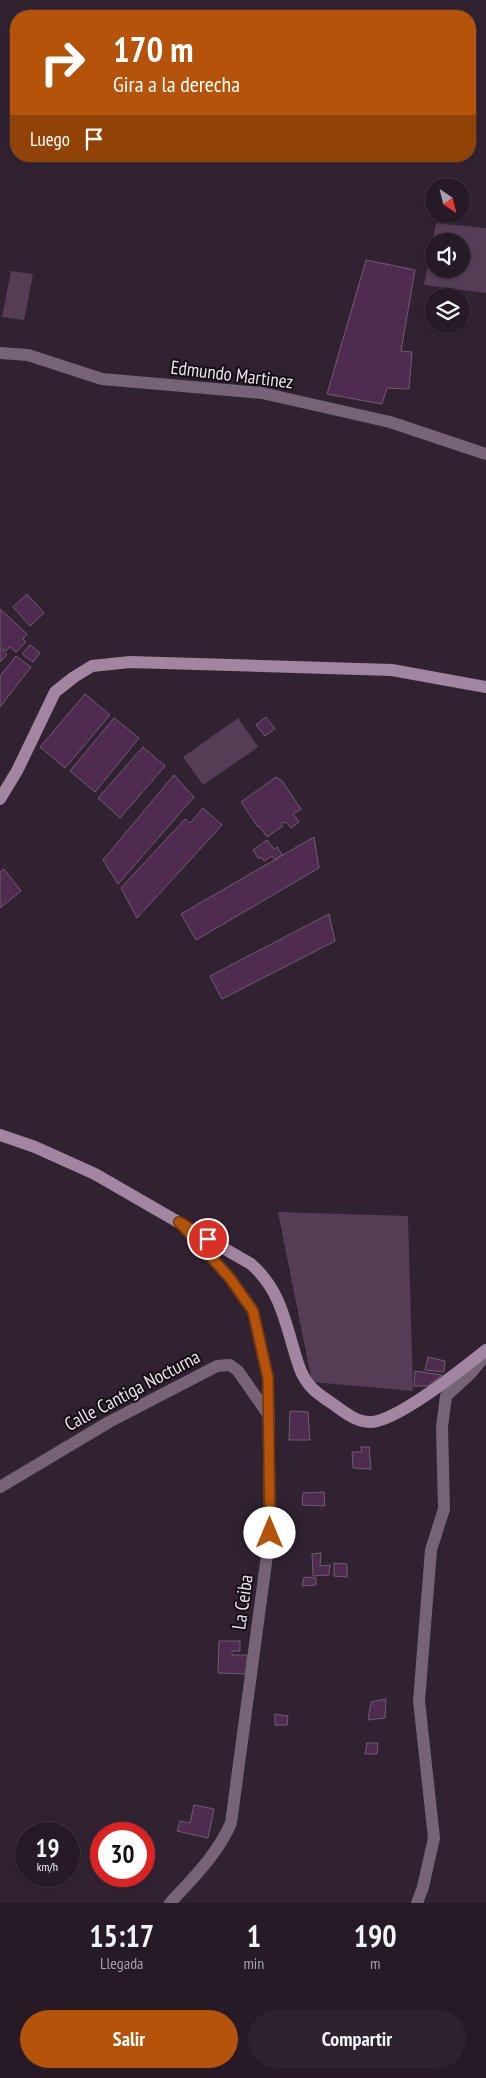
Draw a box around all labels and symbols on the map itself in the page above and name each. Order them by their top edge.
north arrow [425,178,470,222]
street label: Edmundo Martinez [169,355,295,393]
pin [187,1218,229,1260]
street label: Calle Cantiga Nocturna [60,1344,204,1436]
position arrow [243,1506,295,1558]
street label: La Ceiba [226,1573,258,1631]
speed limit sign: 30 [90,1822,155,1887]

